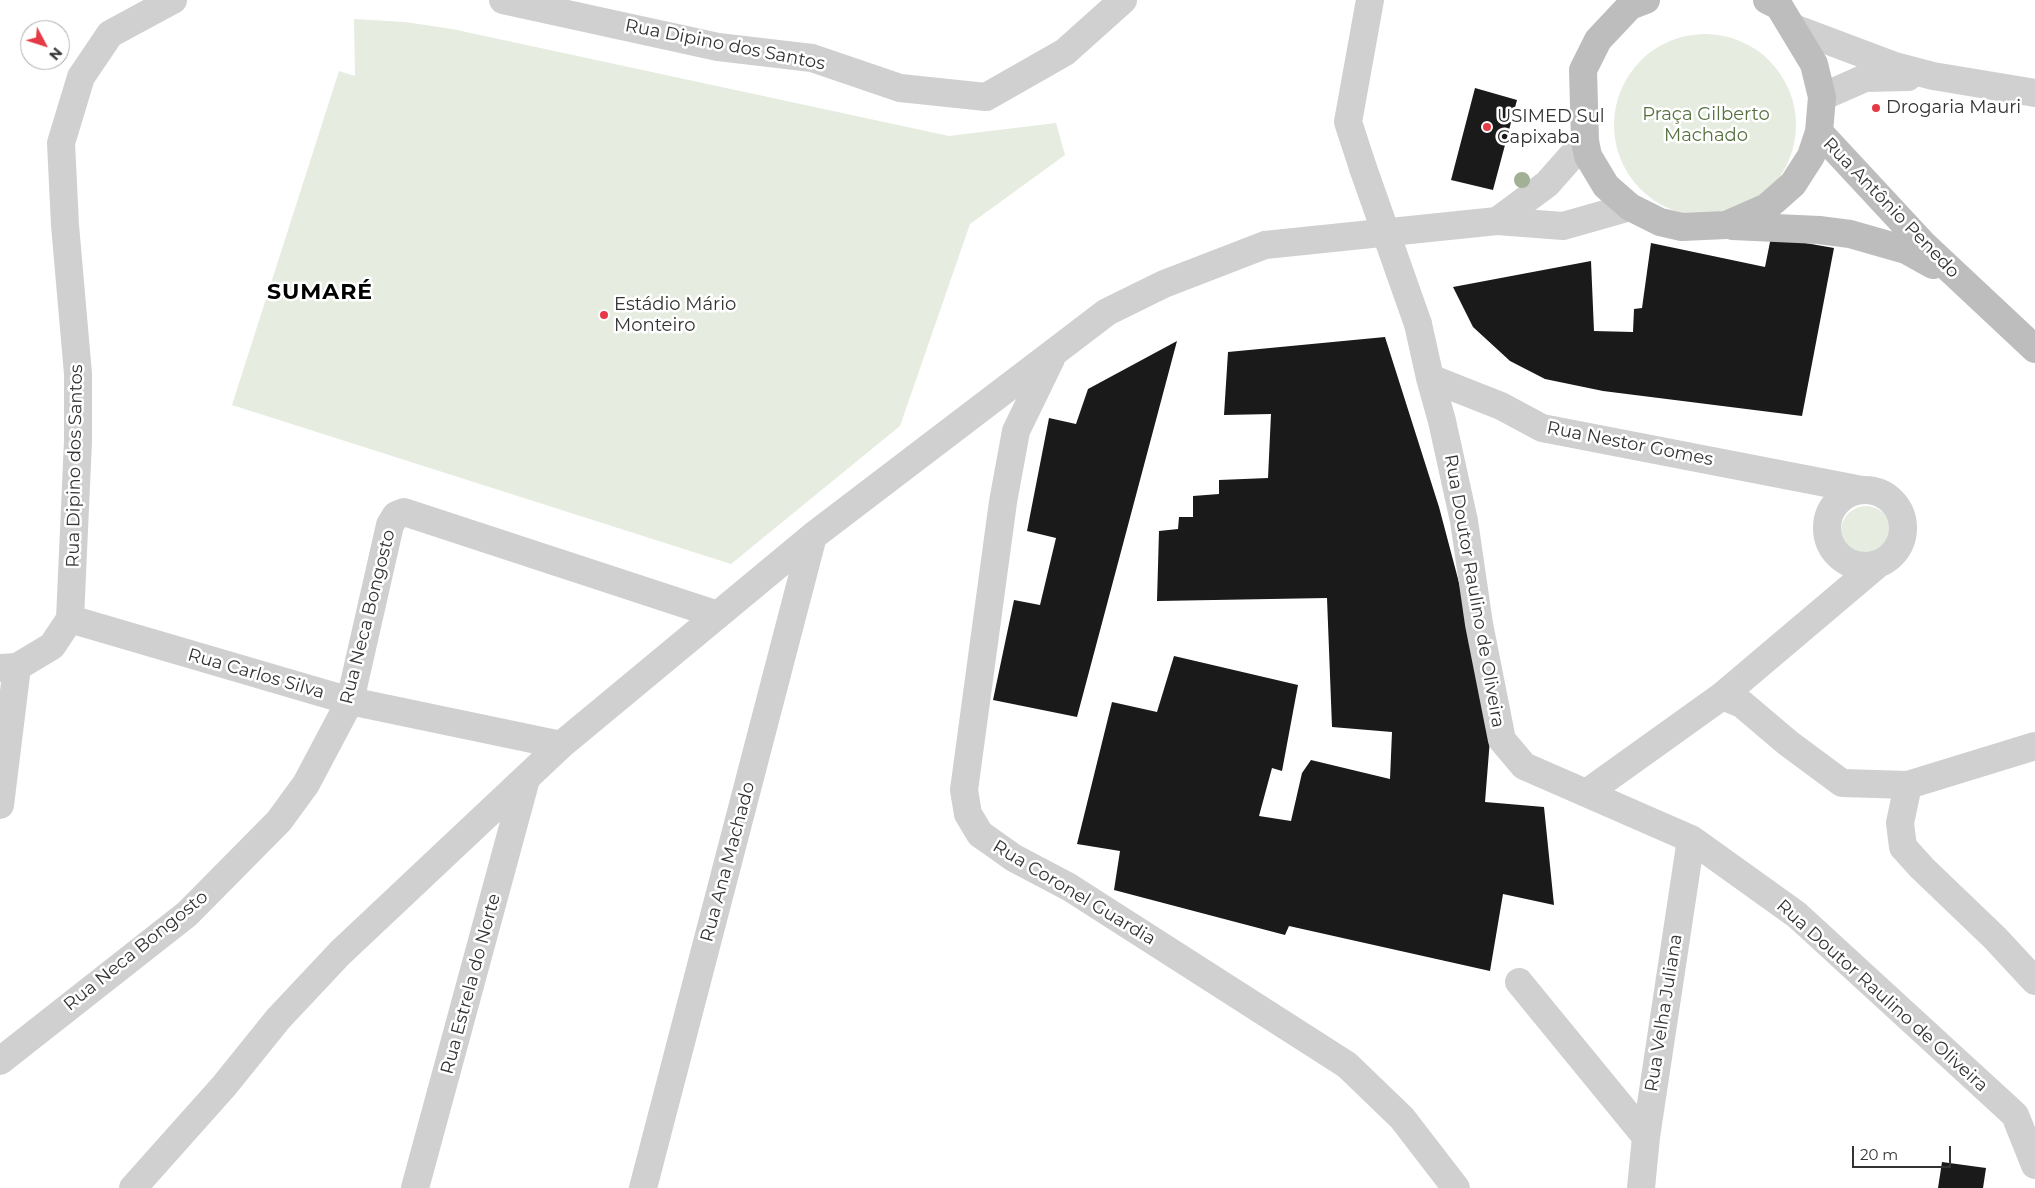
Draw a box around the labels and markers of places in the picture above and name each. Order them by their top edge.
place label: Drogaria Mauri [1886,97,2021,119]
marker: Drogaria Mauri [1870,102,1882,114]
place label: USIMED Sul Capixaba [1497,106,1605,148]
marker: USIMED Sul Capixaba [1481,121,1493,133]
place label: Estádio Mário Monteiro [614,294,736,336]
marker: Estádio Mário Monteiro [598,309,610,321]

